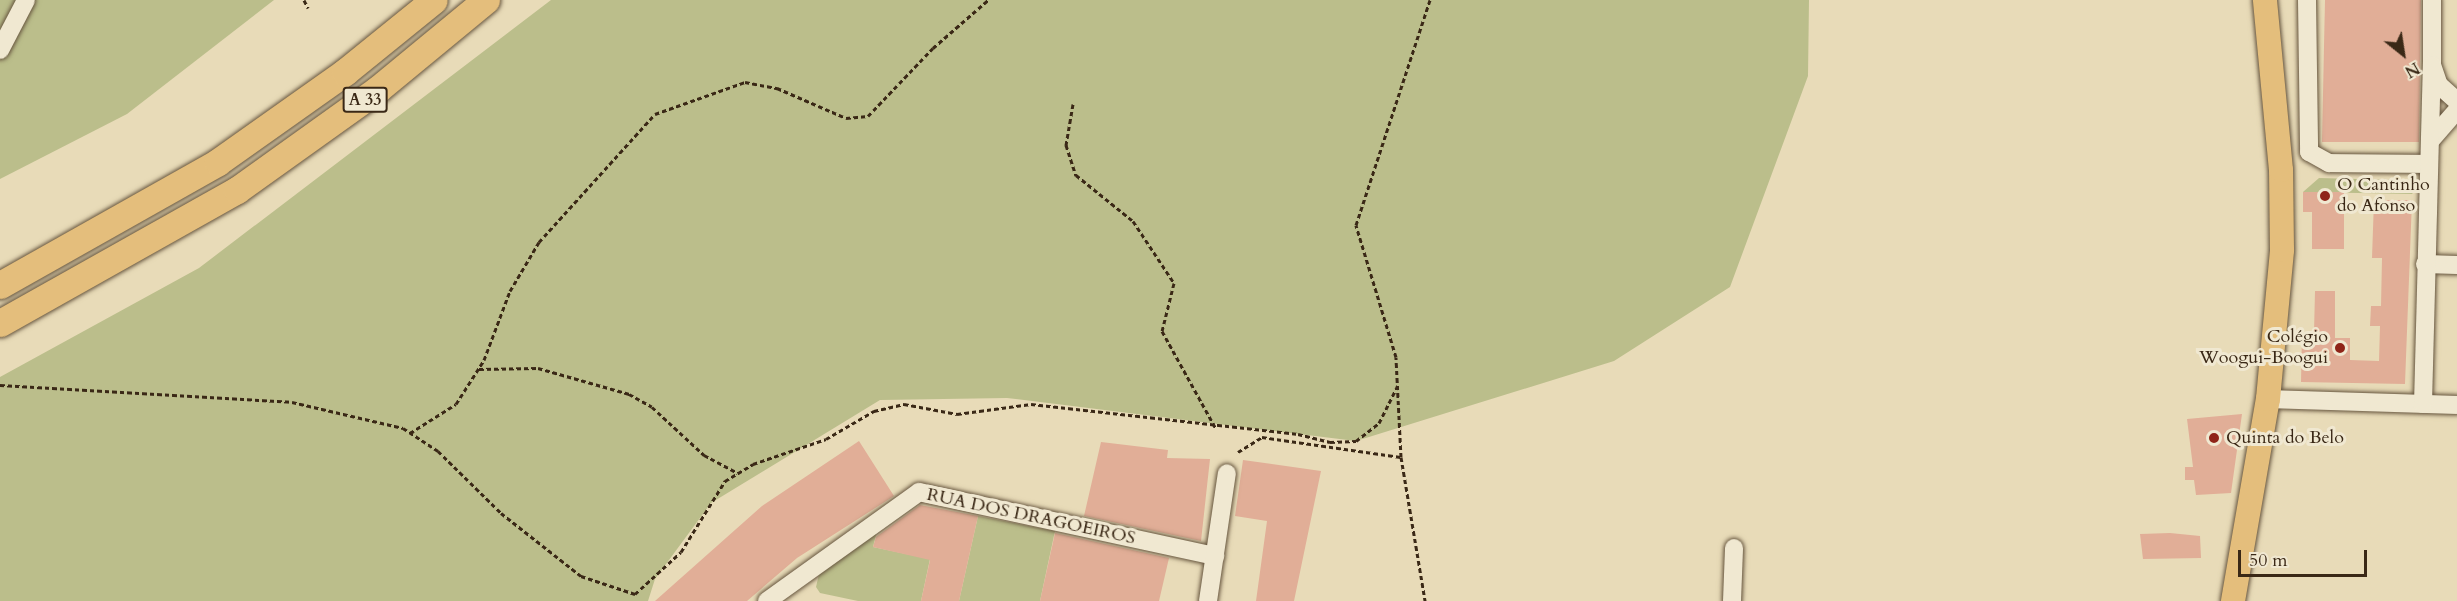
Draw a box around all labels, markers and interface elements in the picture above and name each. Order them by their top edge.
north arrow [2373,24,2433,84]
text: N [2400,57,2424,83]
road number: A 33 [342,87,388,113]
place label: O Cantinho do Afonso [2337,175,2430,218]
marker: O Cantinho do Afonso [2318,189,2332,203]
place label: Colégio Woogui-Boogui [2199,327,2328,370]
marker: Colégio Woogui-Boogui [2333,341,2347,355]
place label: Quinta do Belo [2226,427,2344,449]
marker: Quinta do Belo [2207,431,2221,445]
street label: RUA DOS DRAGOEIROS [925,484,1137,550]
scale bar [2241,538,2370,576]
text: 50 m [2249,548,2288,573]

